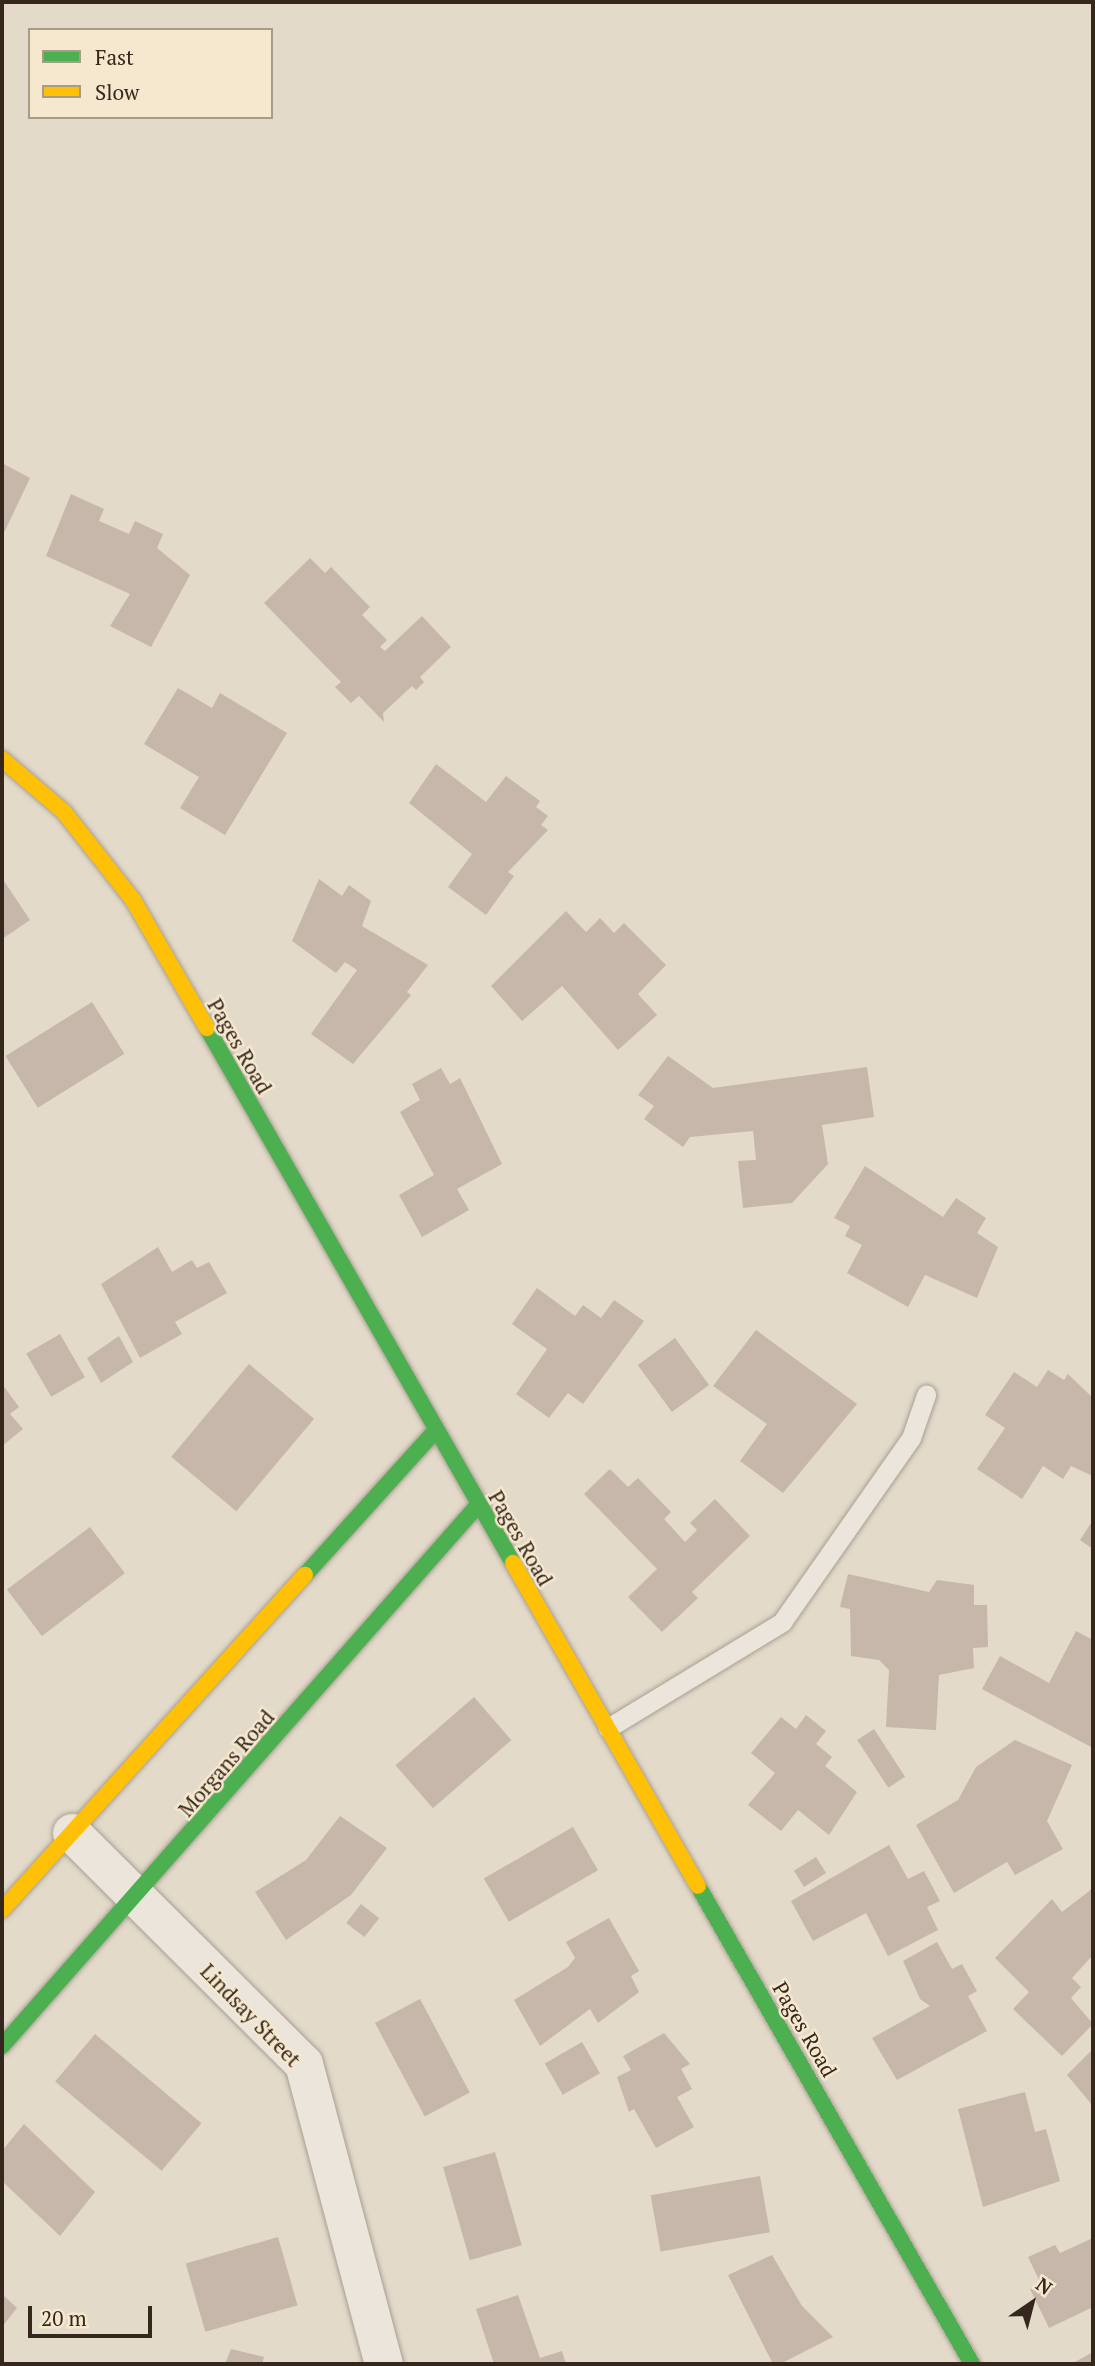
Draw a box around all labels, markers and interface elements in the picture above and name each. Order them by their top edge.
legend [28,28,273,119]
text: Fast [95,43,134,71]
text: Slow [95,78,139,106]
street label: Pages Road [203,994,277,1098]
street label: Pages Road [484,1486,558,1590]
street label: Morgans Road [173,1705,279,1821]
street label: Lindsay Street [196,1958,306,2072]
street label: Pages Road [768,1977,842,2081]
north arrow [997,2268,1067,2338]
text: N [1031,2271,1057,2300]
scale bar [32,2292,156,2336]
text: 20 m [41,2304,87,2332]

